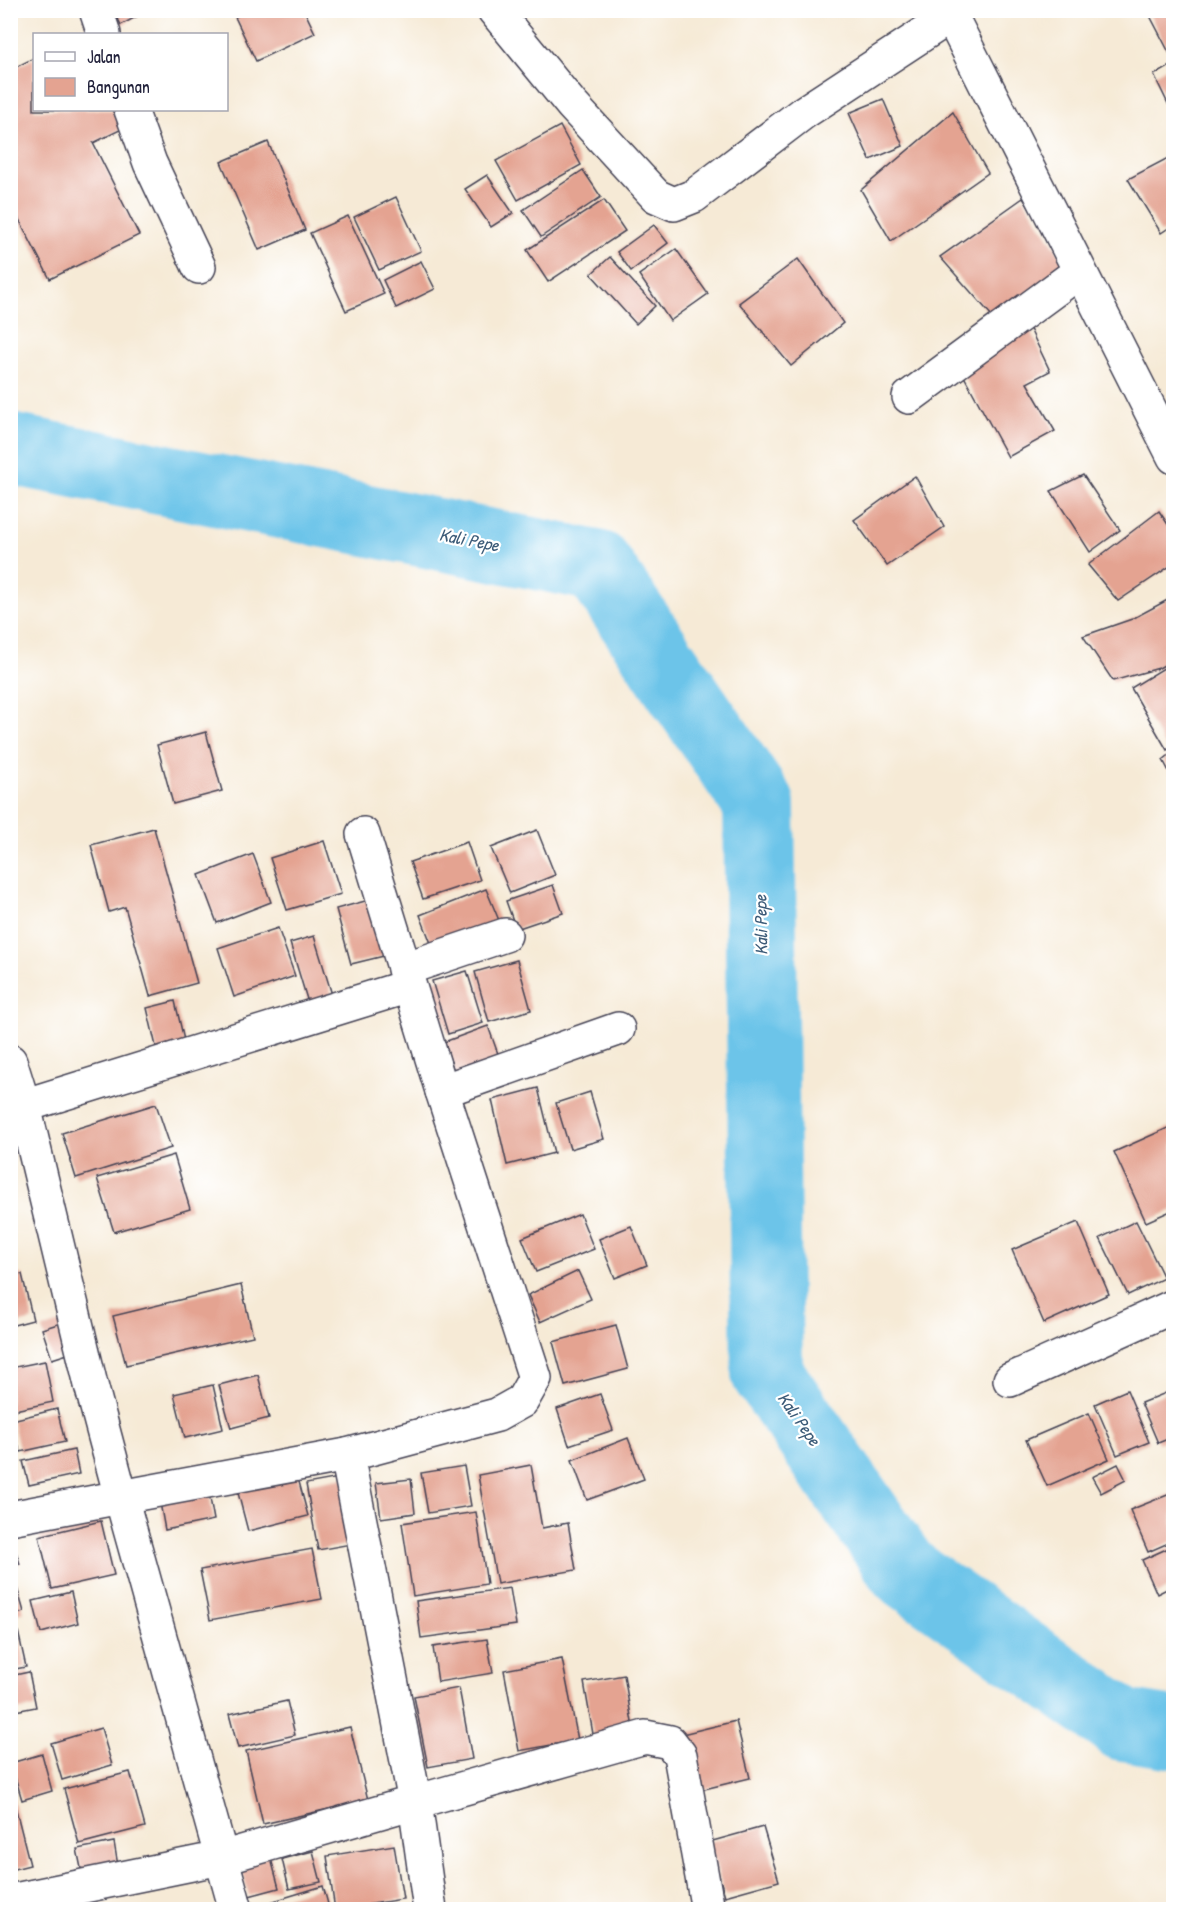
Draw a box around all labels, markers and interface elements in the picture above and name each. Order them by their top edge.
legend [33,33,228,111]
text: Jalan [87,44,121,69]
text: Bangunan [87,74,150,99]
water label: Kali Pepe [437,522,502,558]
water label: Kali Pepe [747,894,774,955]
water label: Kali Pepe [772,1387,827,1451]

